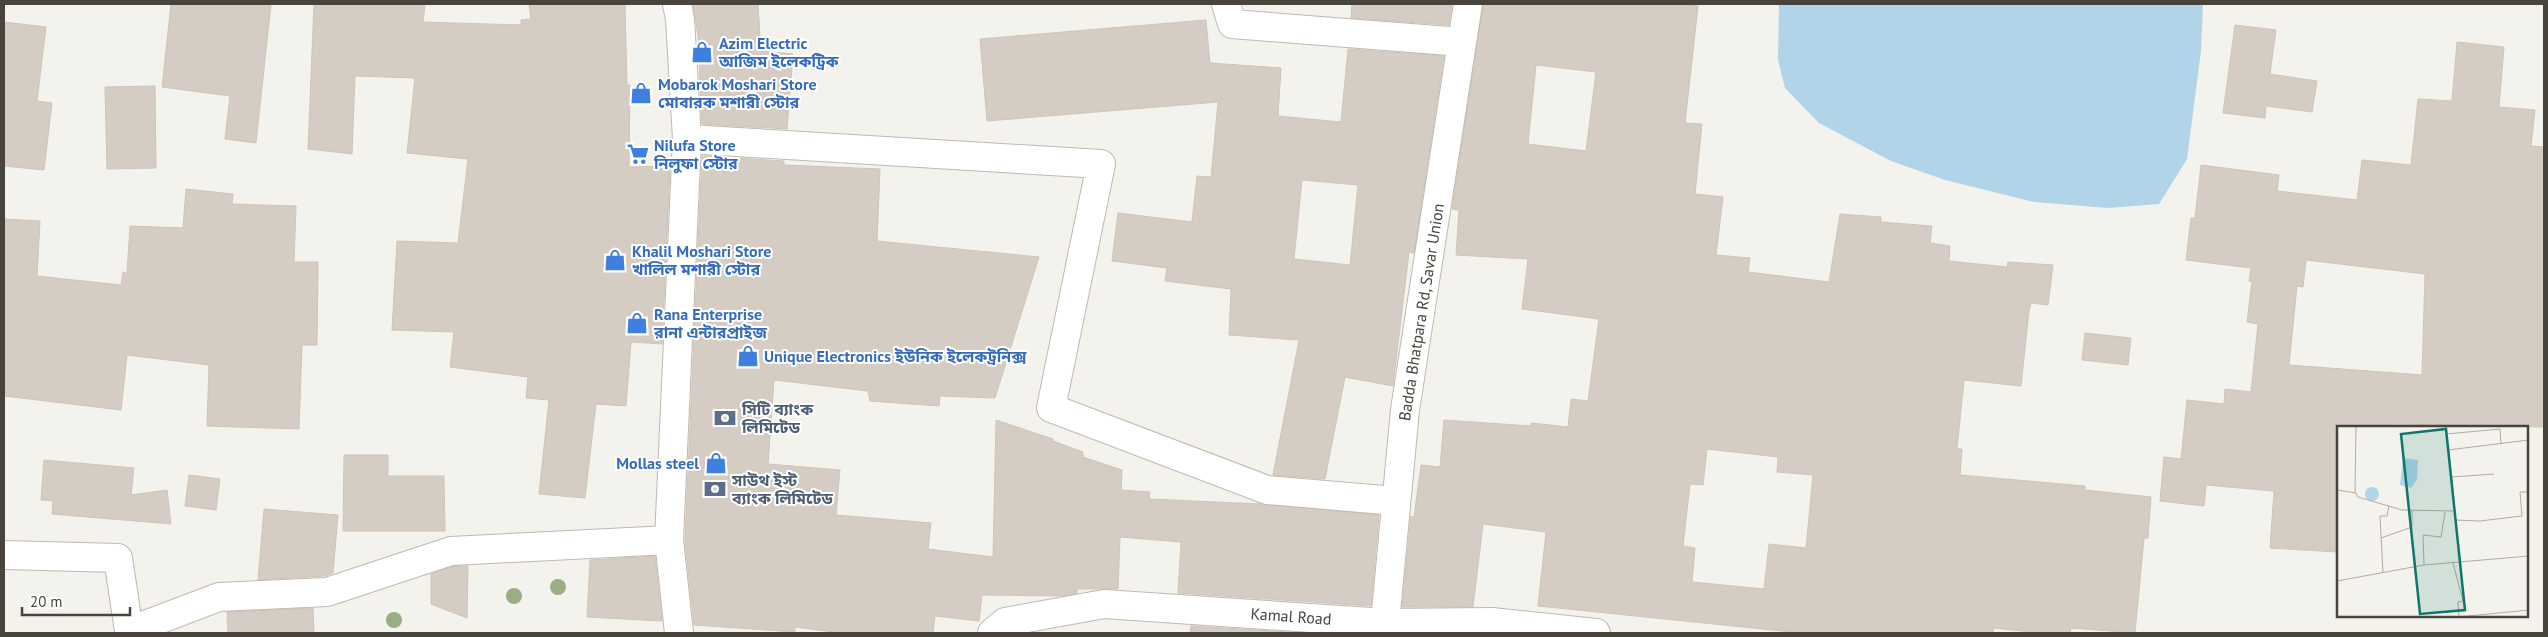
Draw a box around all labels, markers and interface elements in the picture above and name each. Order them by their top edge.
place label: Azim Electric আজিম ইলেকট্রিক [718,33,840,71]
shop icon: Azim Electric আজিম ইলেকট্রিক [689,39,715,65]
place label: Mobarok Moshari Store মোবারক মশারী স্টোর [658,74,817,112]
shop icon: Mobarok Moshari Store মোবারক মশারী স্টোর [628,80,654,106]
place label: Nilufa Store নিলুফা স্টোর [653,135,738,174]
supermarket icon: Nilufa Store নিলুফা স্টোর [625,141,651,167]
street label: Badda Bhatpara Rd, Savar Union [1394,202,1448,422]
place label: Khalil Moshari Store খালিল মশারী স্টোর [632,241,771,279]
shop icon: Khalil Moshari Store খালিল মশারী স্টোর [602,247,628,273]
place label: Rana Enterprise রানা এন্টারপ্রাইজ [653,304,767,342]
shop icon: Rana Enterprise রানা এন্টারপ্রাইজ [624,310,650,336]
shop icon: Unique Electronics ইউনিক ইলেকট্রনিক্স [735,343,761,369]
place label: Unique Electronics ইউনিক ইলেকট্রনিক্স [764,346,1027,366]
place label: সিটি ব্যাংক লিমিটেড [741,399,814,437]
bank icon: সিটি ব্যাংক লিমিটেড [712,405,738,431]
inset map [2337,426,2528,617]
shop icon: Mollas steel [703,450,729,476]
place label: Mollas steel [616,453,699,473]
place label: সাউথ ইস্ট ব্যাংক লিমিটেড [731,470,833,508]
bank icon: সাউথ ইস্ট ব্যাংক লিমিটেড [702,476,728,502]
scale bar [22,584,130,616]
text: 20 m [30,592,63,611]
street label: Kamal Road [1250,603,1332,629]

